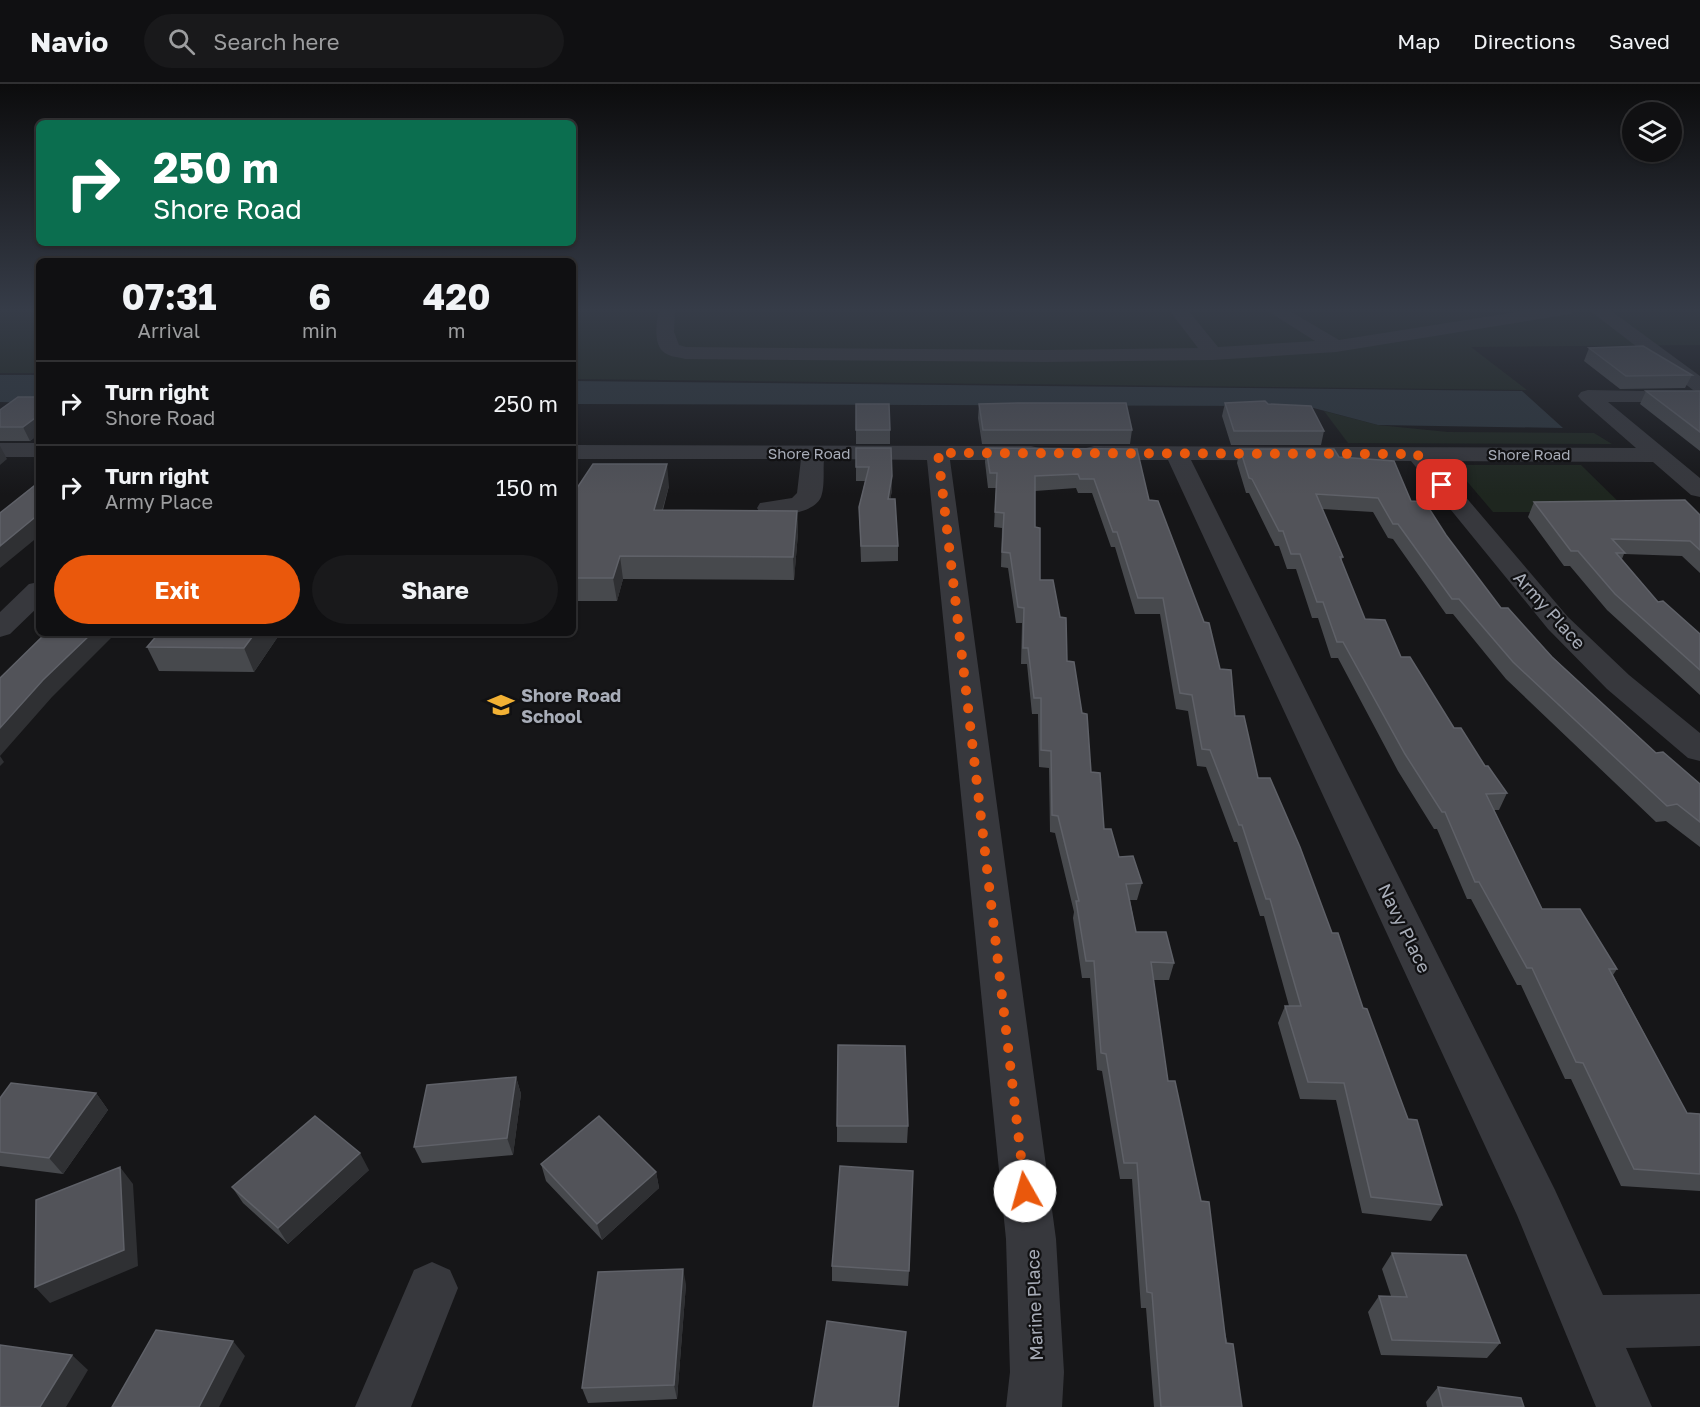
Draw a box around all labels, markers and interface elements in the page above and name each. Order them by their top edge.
search box [144,14,564,68]
text: Navio [30,25,108,58]
icon: search [165,25,198,58]
text: Search here [213,28,339,55]
text: Map [1397,28,1440,54]
text: Directions [1473,28,1576,54]
text: Saved [1609,28,1670,54]
map controls [1622,102,1682,162]
button: layers [1622,102,1682,162]
text: 250 m [153,142,279,192]
icon: right [54,144,132,222]
text: Shore Road [153,193,302,225]
text: 07:31 [121,275,216,318]
text: 6 [308,275,331,318]
text: 420 [423,275,491,318]
text: Arrival [138,318,200,342]
text: min [302,318,337,342]
text: m [448,318,465,342]
text: Turn right [105,378,209,405]
icon: right [54,387,87,420]
text: 250 m [494,390,558,417]
text: Shore Road [105,405,215,429]
street label: Shore Road [768,444,850,462]
street label: Shore Road [1488,445,1570,463]
pin [1416,459,1467,510]
text: Turn right [105,462,209,489]
icon: arrive [1425,468,1458,501]
icon: right [54,471,87,504]
text: 150 m [496,474,558,501]
text: Army Place [105,489,213,513]
button: Exit [54,555,300,624]
button: Share [312,555,558,624]
street label: Army Place [1509,567,1591,653]
place label: Shore Road School [521,684,621,727]
school or university icon: Shore Road School [486,690,516,720]
street label: Navy Place [1374,880,1436,976]
position arrow [993,1159,1057,1223]
street label: Marine Place [1021,1249,1047,1361]

